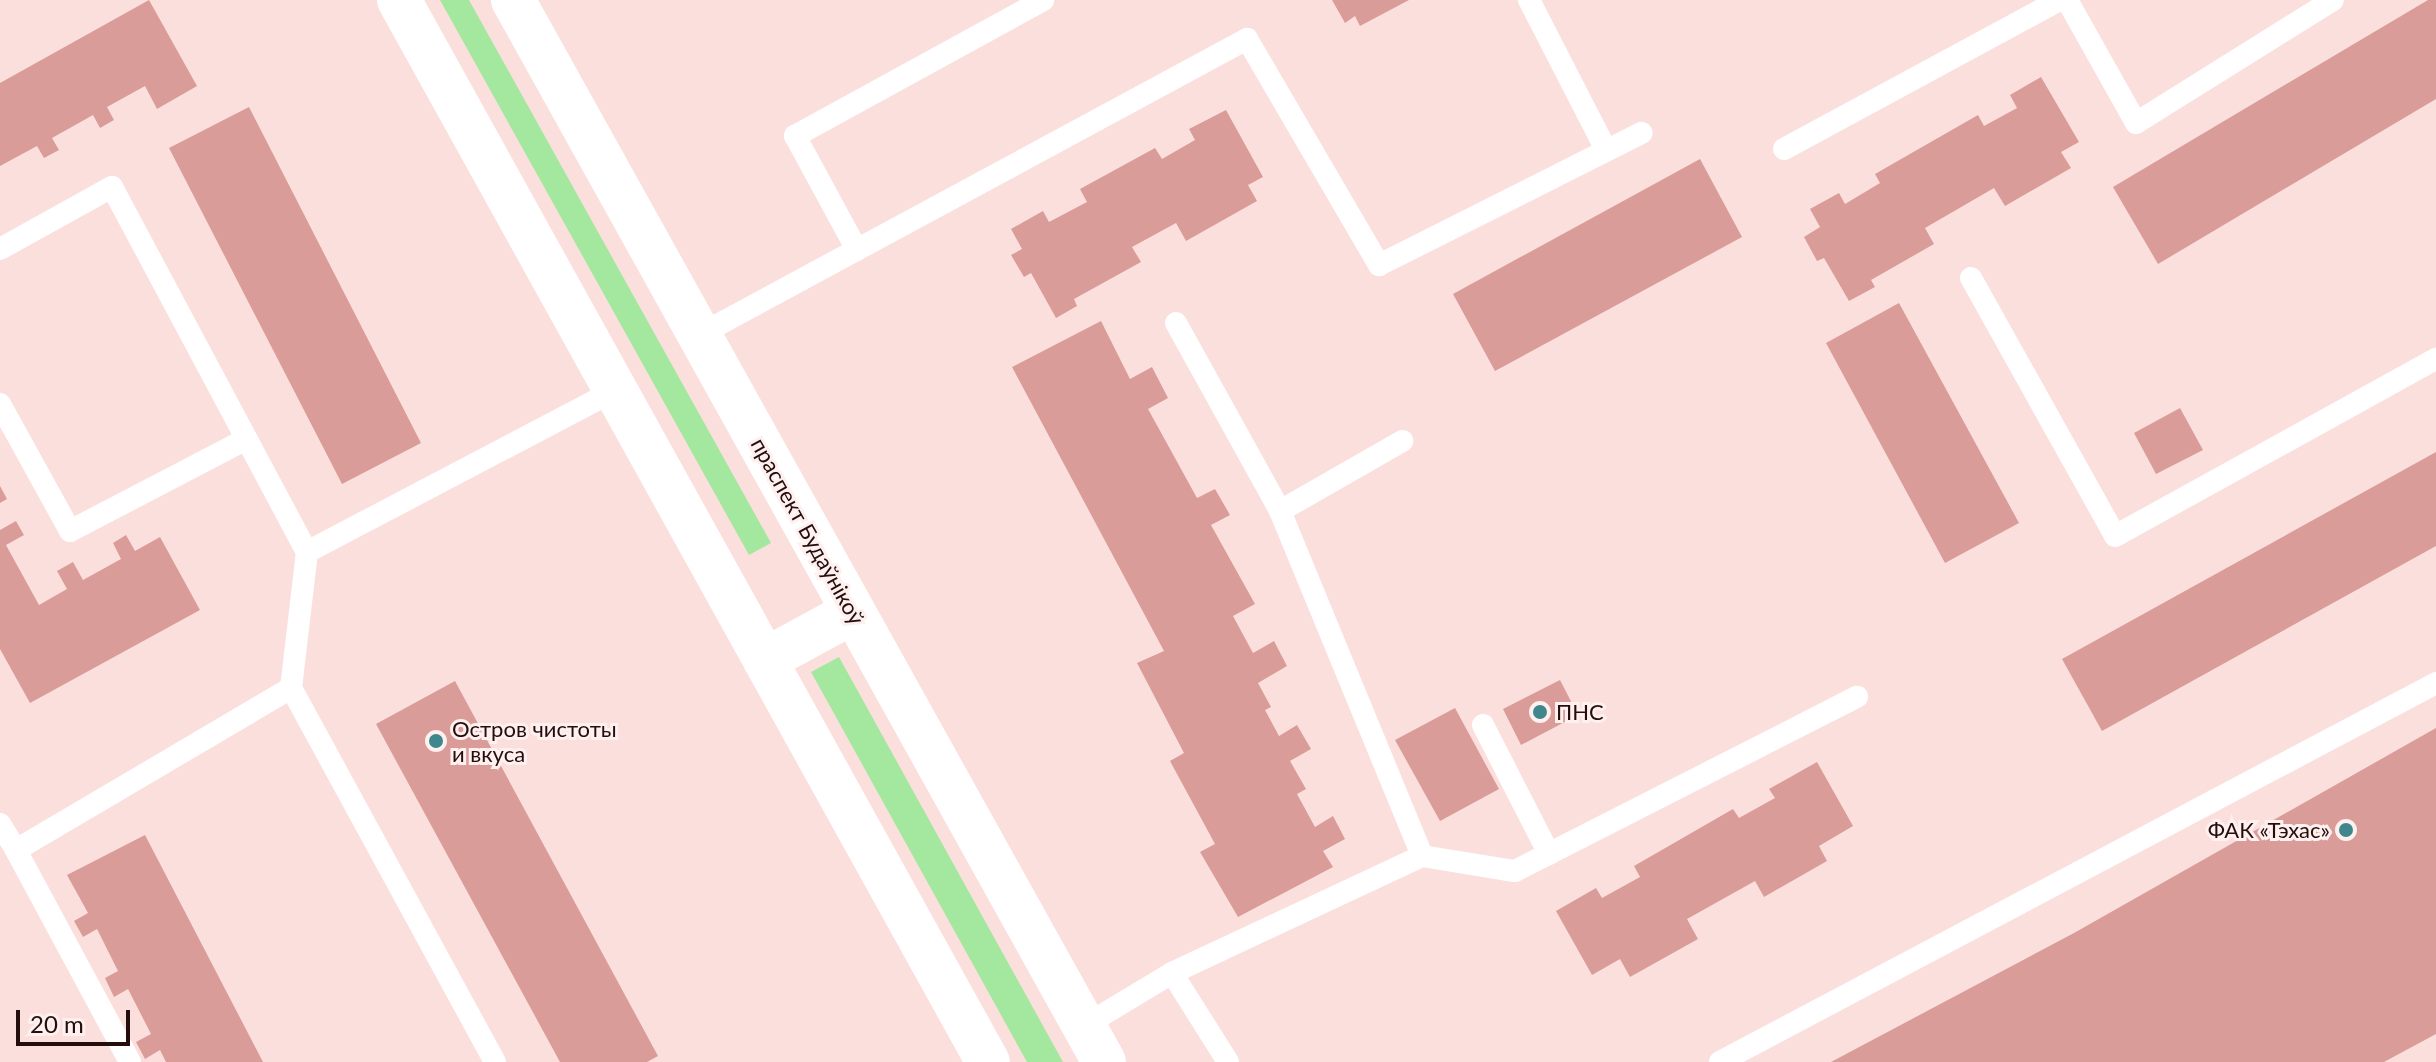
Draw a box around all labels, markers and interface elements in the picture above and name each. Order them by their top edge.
street label: праспект Будаўнікоў [746,433,870,629]
place label: ПНС [1556,699,1604,725]
marker: ПНС [1531,703,1549,721]
place label: Остров чистоты и вкуса [452,715,617,766]
marker: Остров чистоты и вкуса [427,732,445,750]
place label: ФАК «Тэхас» [2208,817,2330,843]
marker: ФАК «Тэхас» [2337,821,2355,839]
scale bar [20,994,134,1044]
text: 20 m [30,1009,84,1038]

